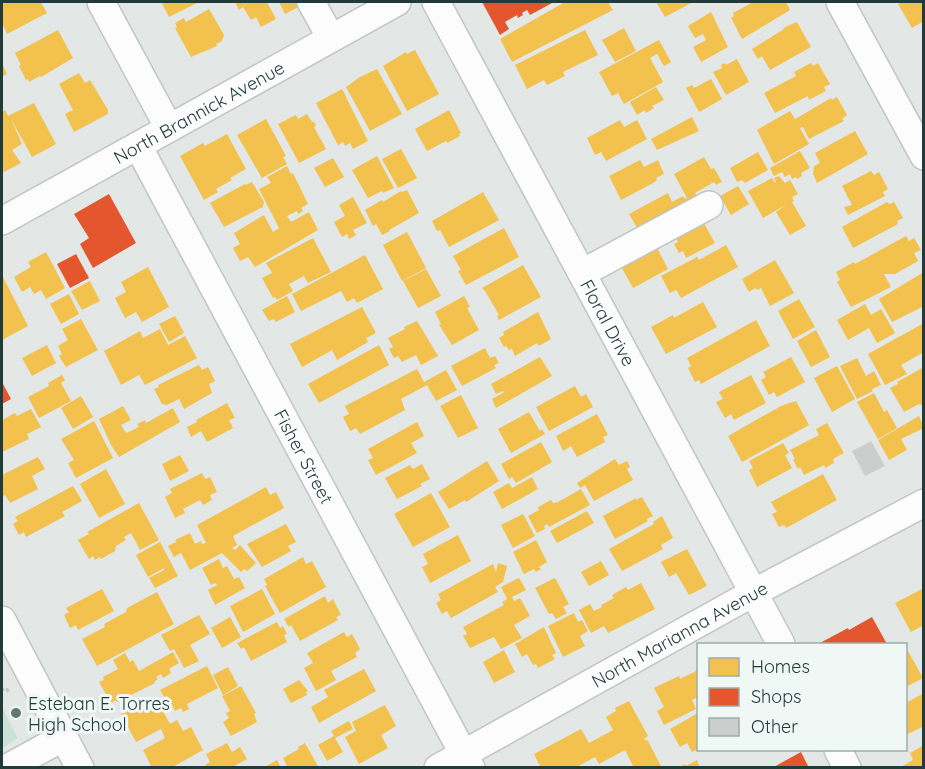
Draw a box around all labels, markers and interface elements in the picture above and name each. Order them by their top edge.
street label: North Brannick Avenue [109,55,288,168]
street label: Floral Drive [576,275,641,370]
street label: Fisher Street [269,405,339,508]
street label: North Marianna Avenue [587,576,771,692]
legend [697,643,907,751]
text: Homes [751,655,810,678]
text: Shops [751,685,802,708]
place label: Esteban E. Torres High School [28,692,170,736]
marker: Esteban E. Torres High School [9,706,23,720]
text: Other [751,715,798,738]

